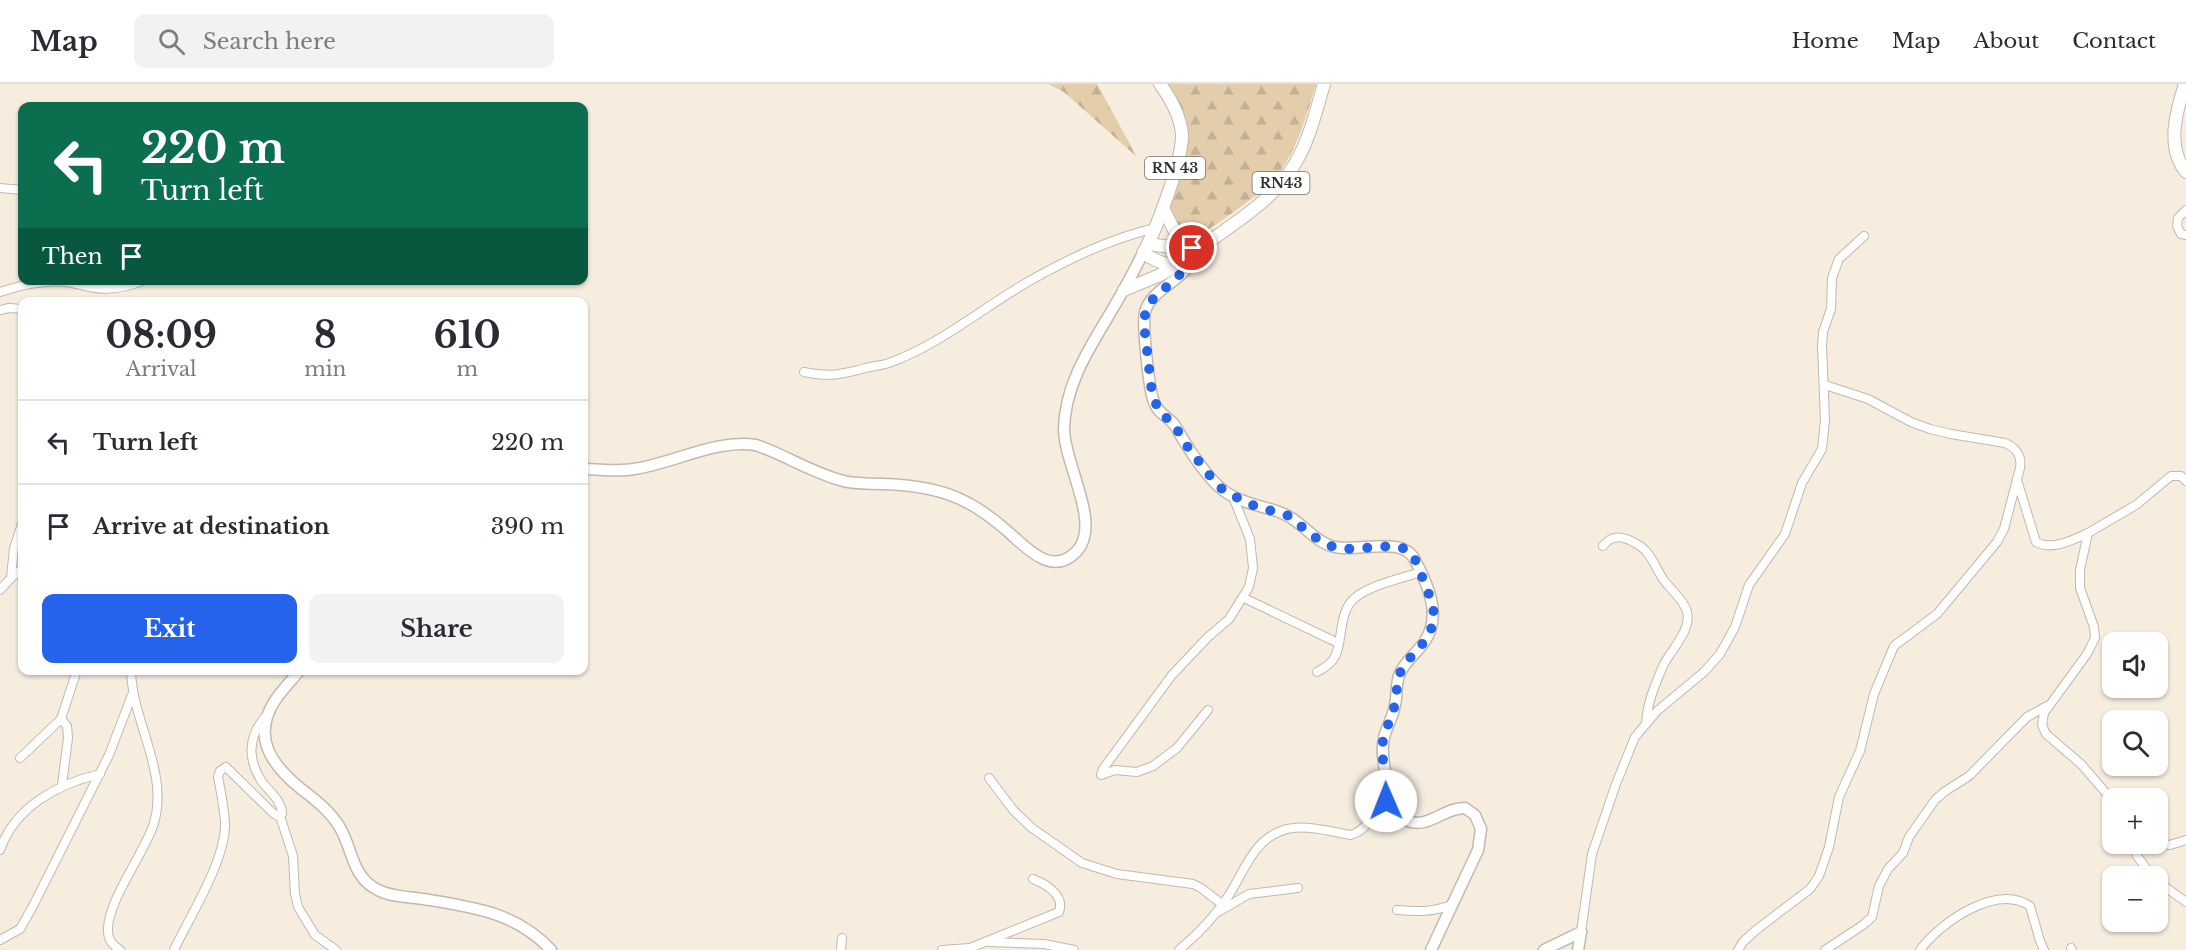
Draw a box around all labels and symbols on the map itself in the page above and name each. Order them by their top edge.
road number: RN 43 [1145,157,1205,179]
road number: RN43 [1252,172,1310,194]
pin [1166,222,1217,273]
position arrow [1354,769,1418,833]

